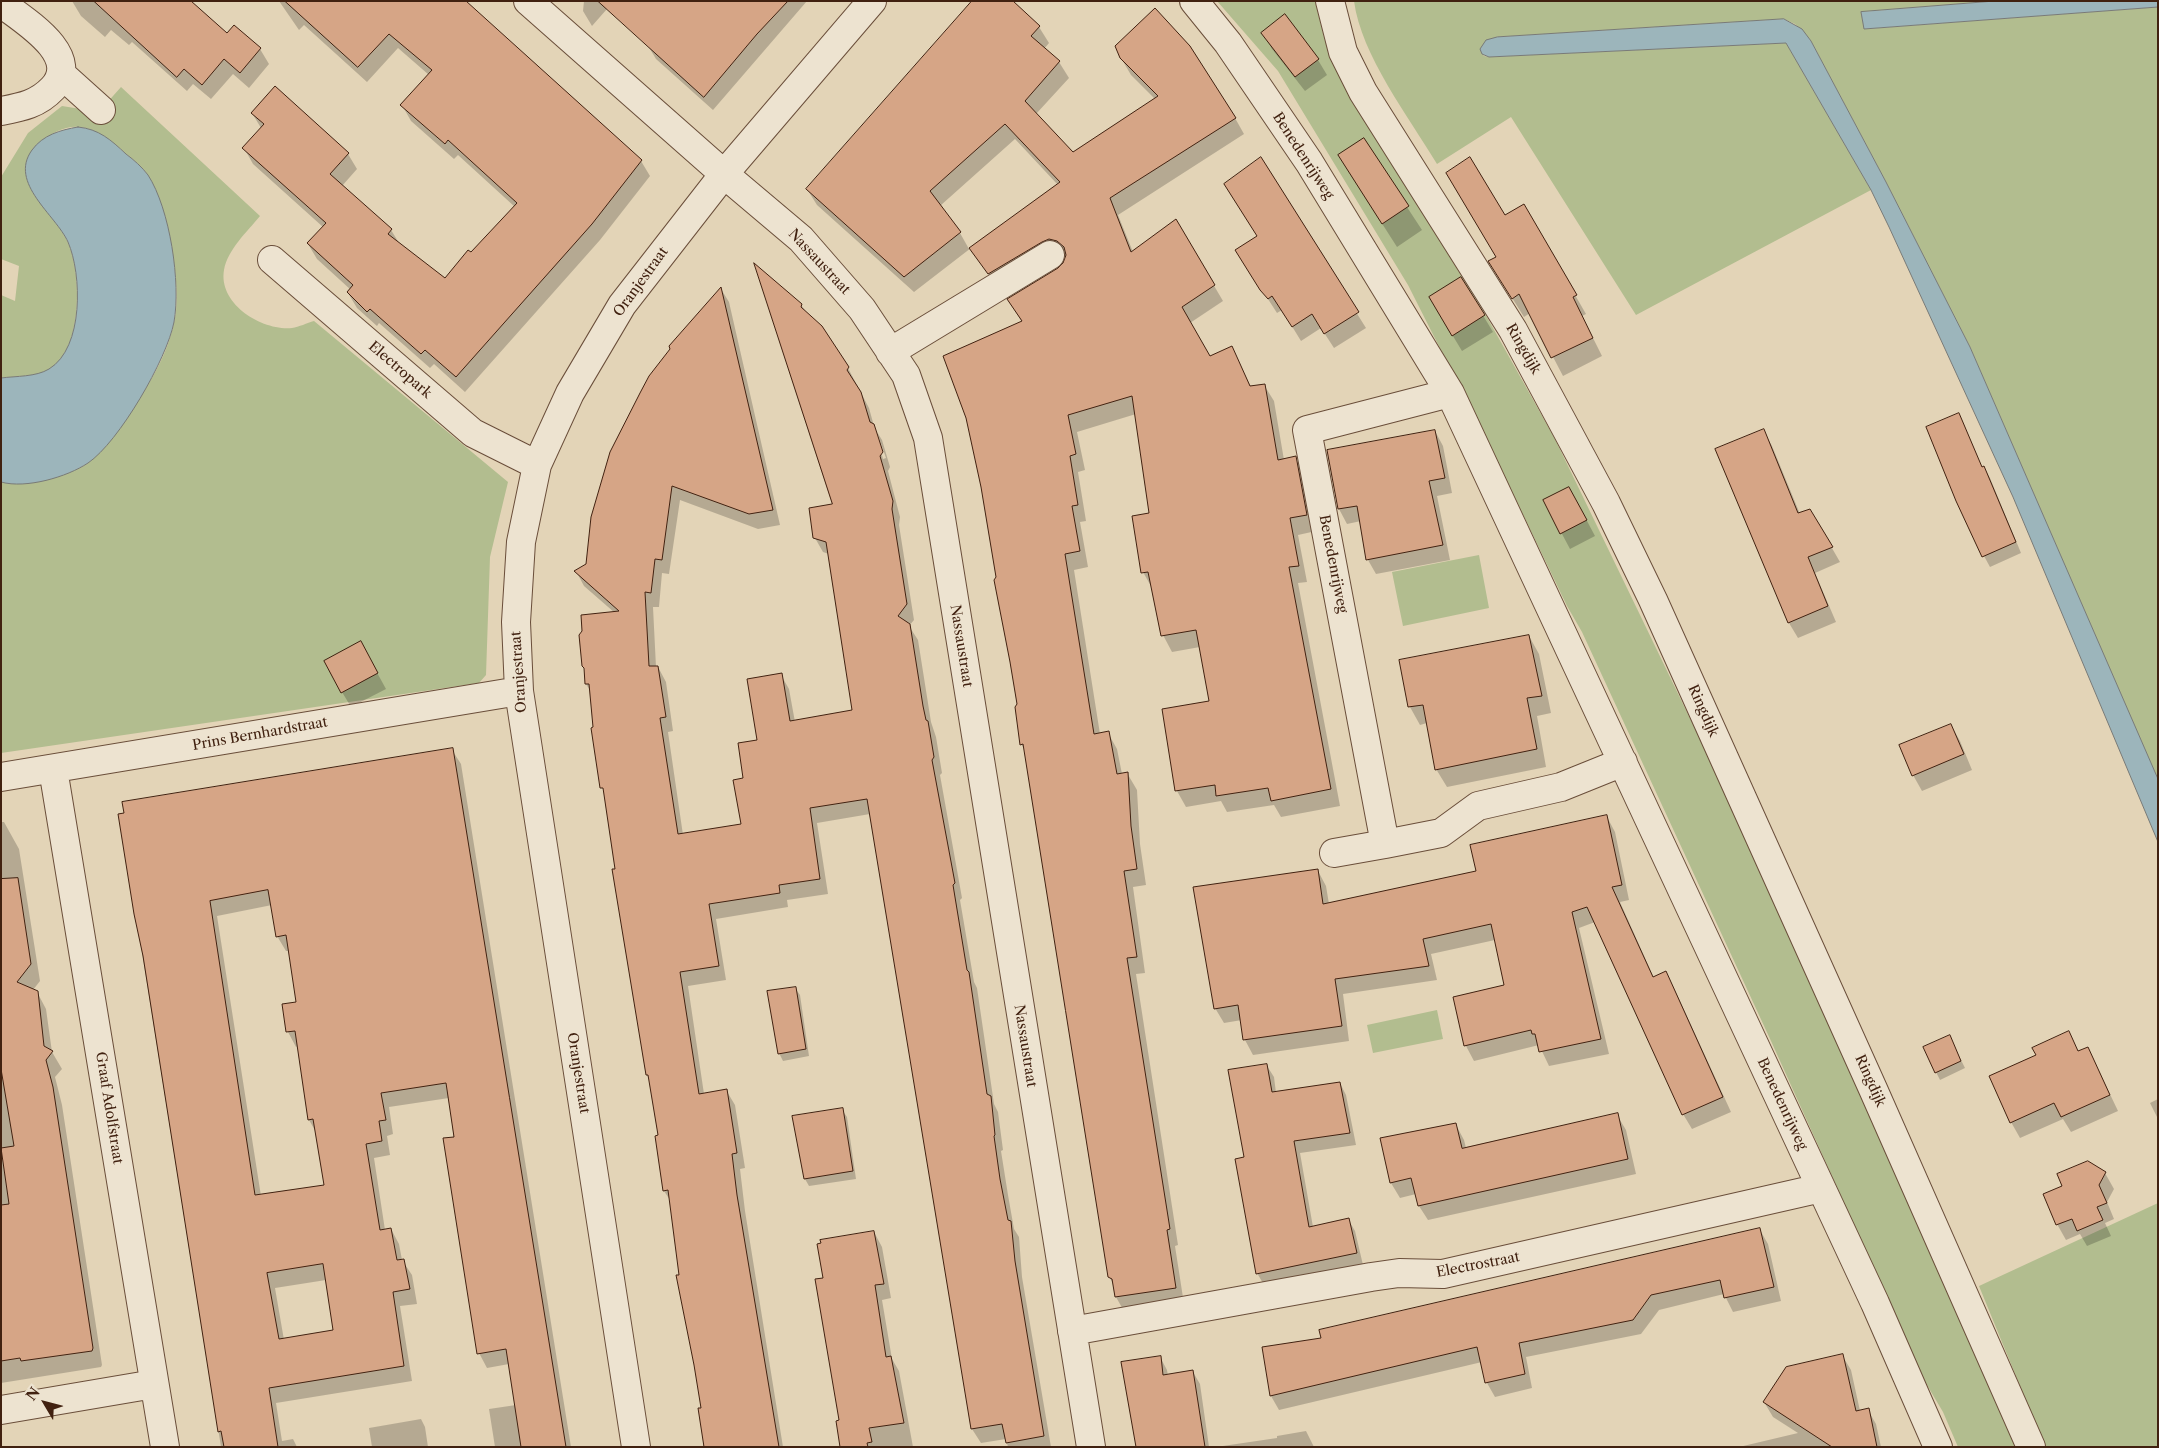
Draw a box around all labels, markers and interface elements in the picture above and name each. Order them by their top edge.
street label: Benedenrijweg [1269,110,1337,202]
street label: Nassaustraat [784,226,854,298]
street label: Oranjestraat [610,244,672,320]
street label: Ringdijk [1502,321,1544,377]
street label: Electropark [365,338,435,402]
street label: Benedenrijweg [1315,513,1351,615]
street label: Nassaustraat [946,604,976,688]
street label: Oranjestraat [508,631,530,713]
street label: Ringdijk [1684,682,1722,740]
street label: Prins Bernhardstraat [191,714,329,754]
street label: Nassaustraat [1010,1004,1040,1088]
street label: Oranjestraat [563,1031,593,1115]
street label: Graaf Adolfstraat [92,1051,126,1165]
street label: Ringdijk [1851,1052,1889,1110]
street label: Benedenrijweg [1753,1055,1811,1153]
street label: Electrostraat [1435,1249,1521,1281]
north arrow [20,1378,70,1428]
text: N [22,1384,44,1404]

